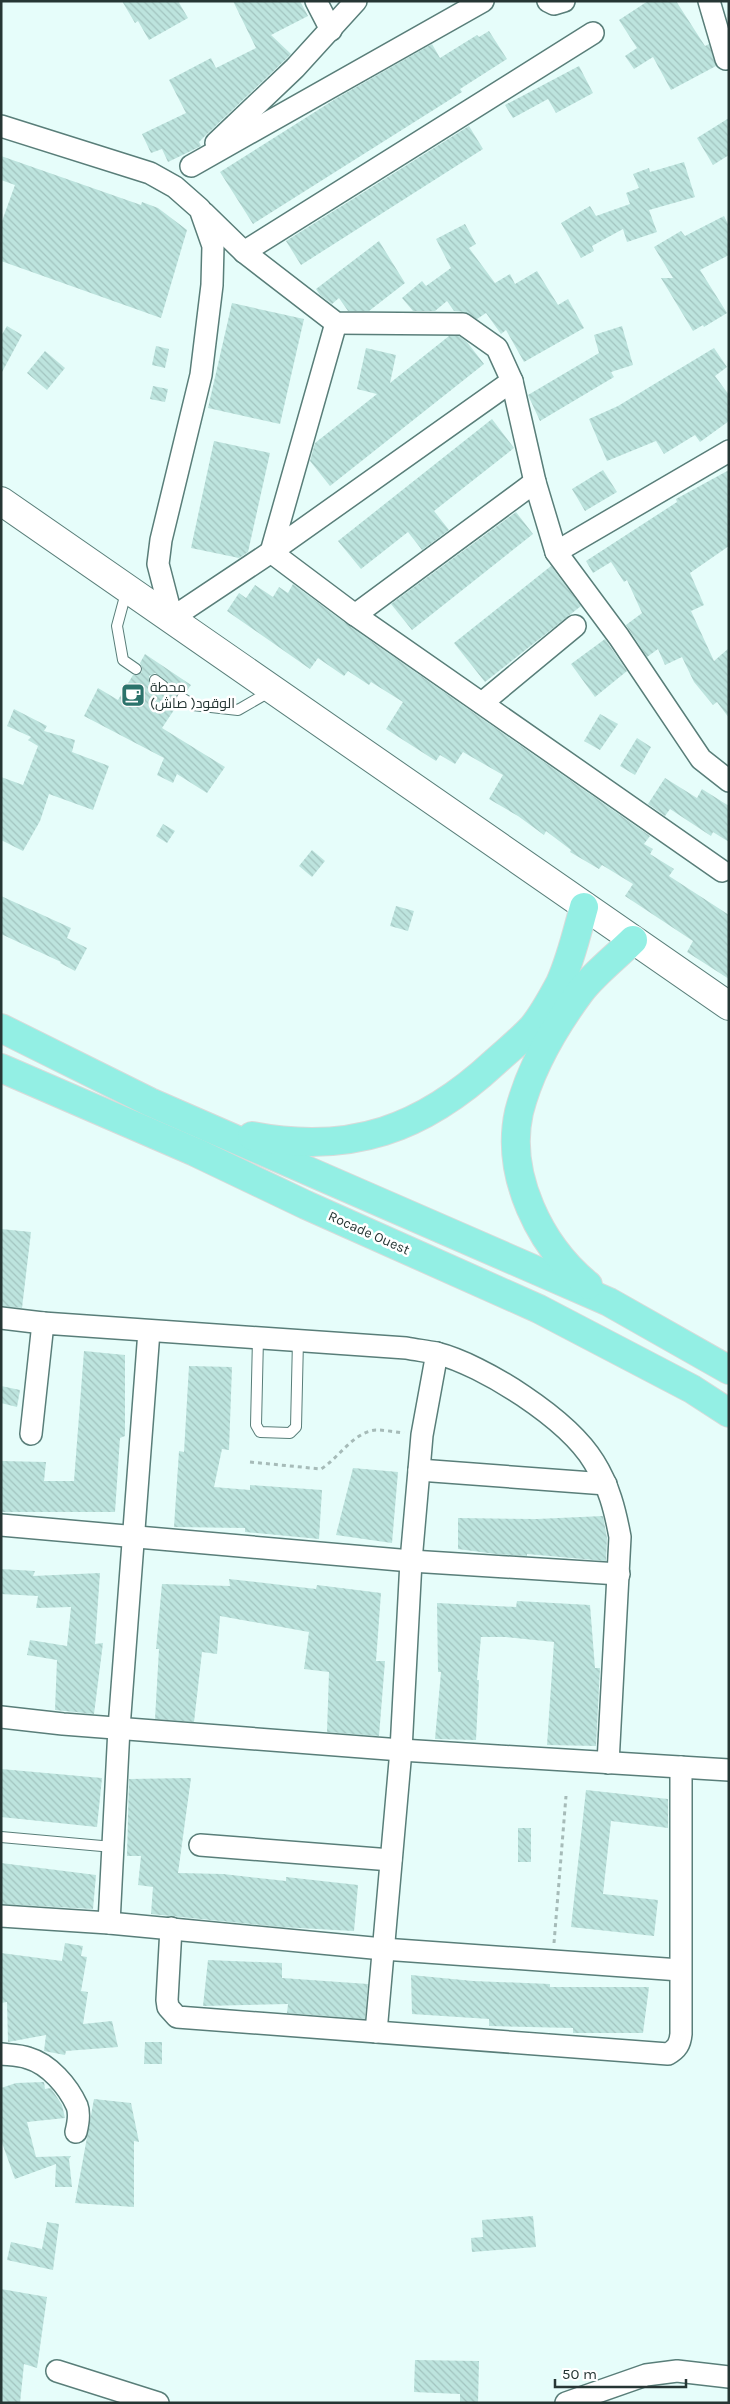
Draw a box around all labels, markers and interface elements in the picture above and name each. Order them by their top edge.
place label: محطة الوقود( صاش) [150,679,235,712]
cafe icon: محطة الوقود( صاش) [120,682,146,708]
street label: Rocade Ouest [326,1207,412,1259]
scale bar [555,2356,686,2388]
text: 50 m [562,2365,597,2383]

